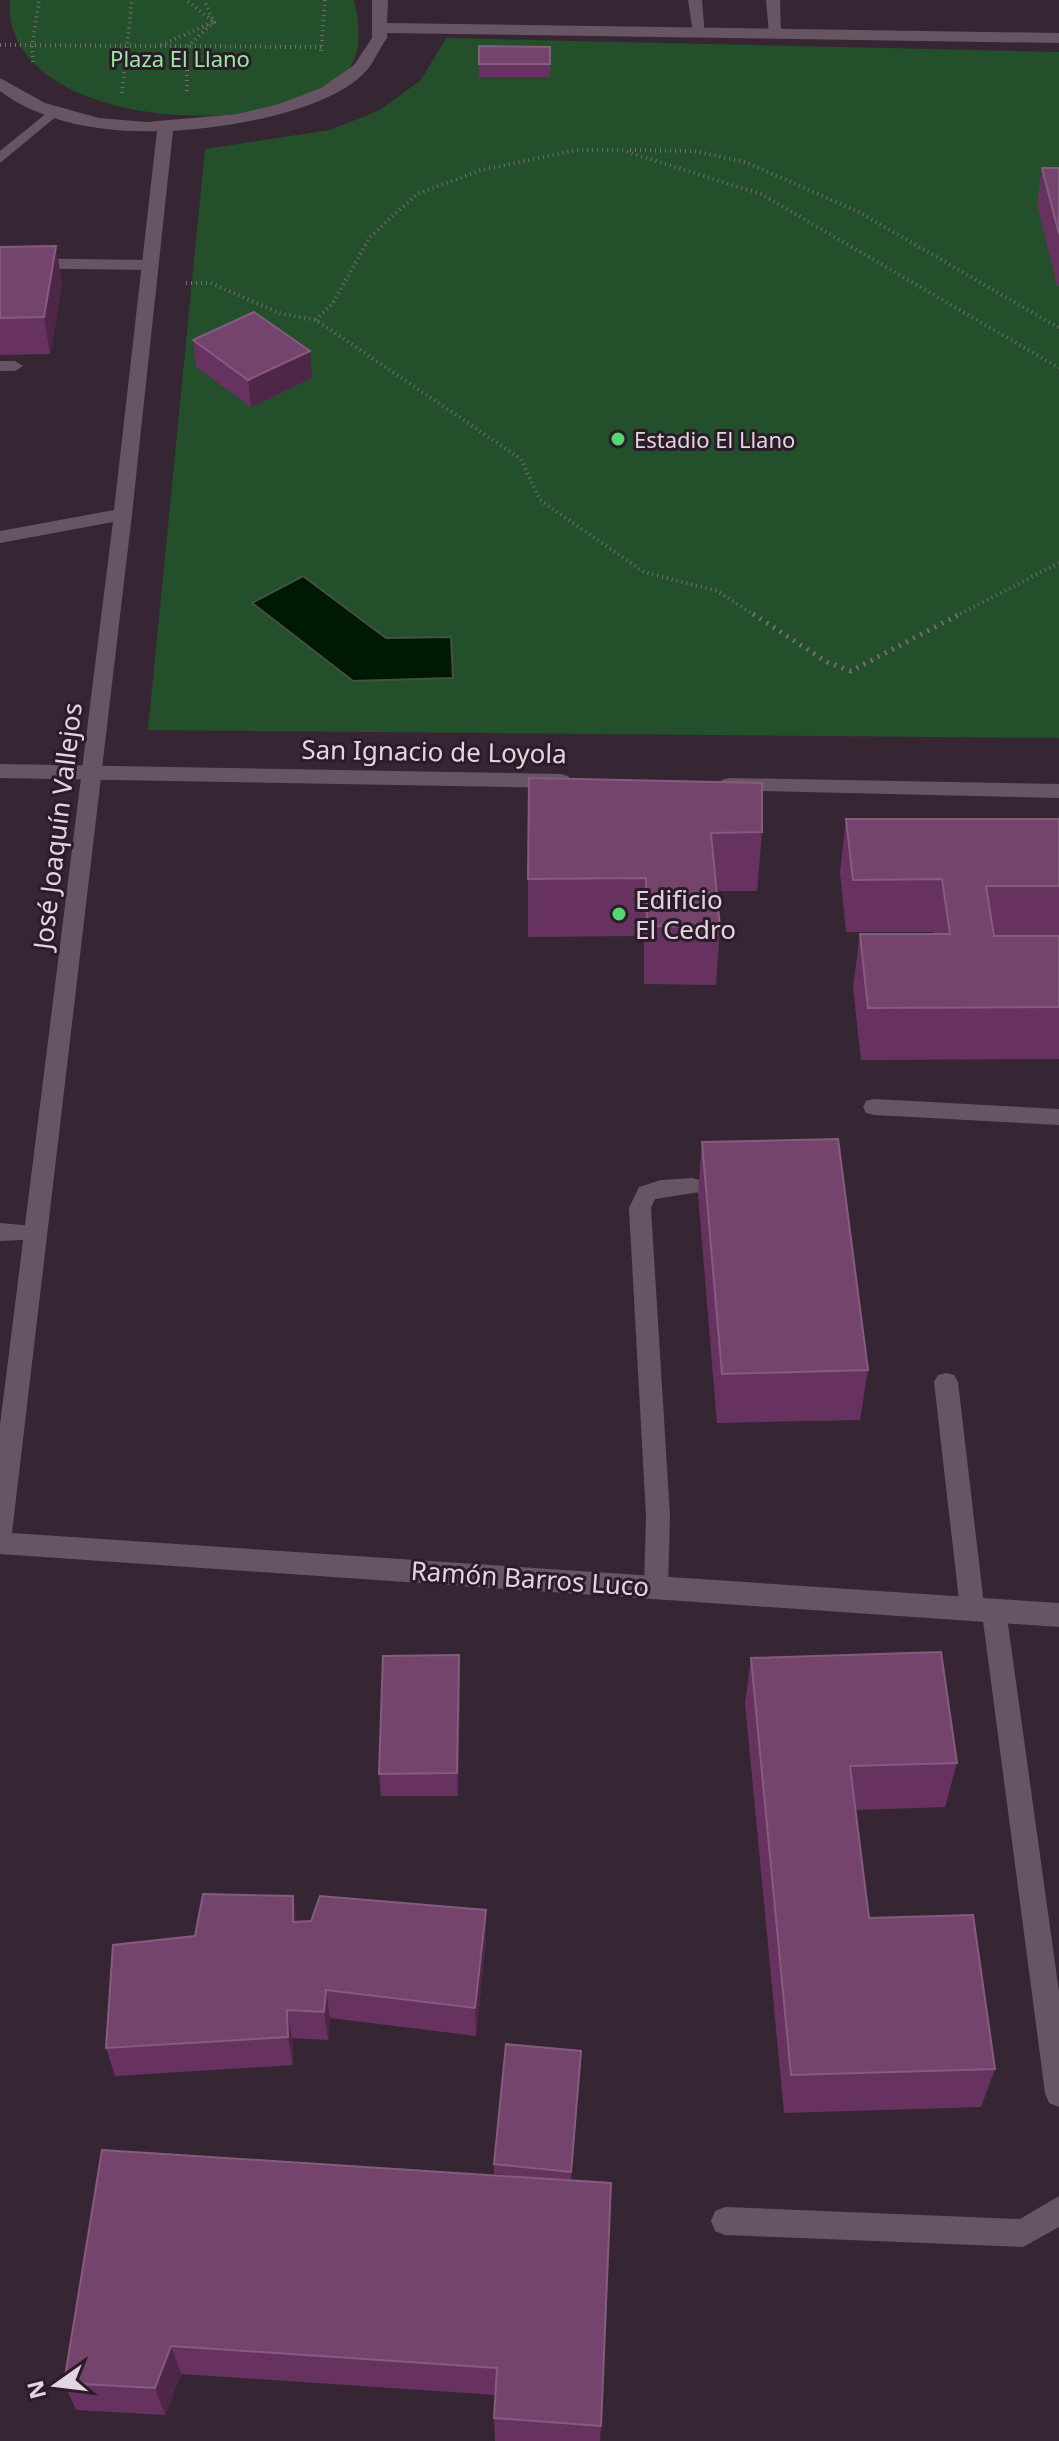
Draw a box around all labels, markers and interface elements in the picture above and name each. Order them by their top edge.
park label: Plaza El Llano [110,43,250,73]
place label: Estadio El Llano [634,424,795,454]
marker: Estadio El Llano [609,430,627,448]
street label: José Joaquín Vallejos [24,701,90,954]
street label: San Ignacio de Loyola [301,731,567,771]
place label: Edificio El Cedro [635,881,736,947]
marker: Edificio El Cedro [610,905,628,923]
street label: Ramón Barros Luco [410,1552,650,1604]
north arrow [16,2345,96,2425]
text: N [19,2378,52,2402]

